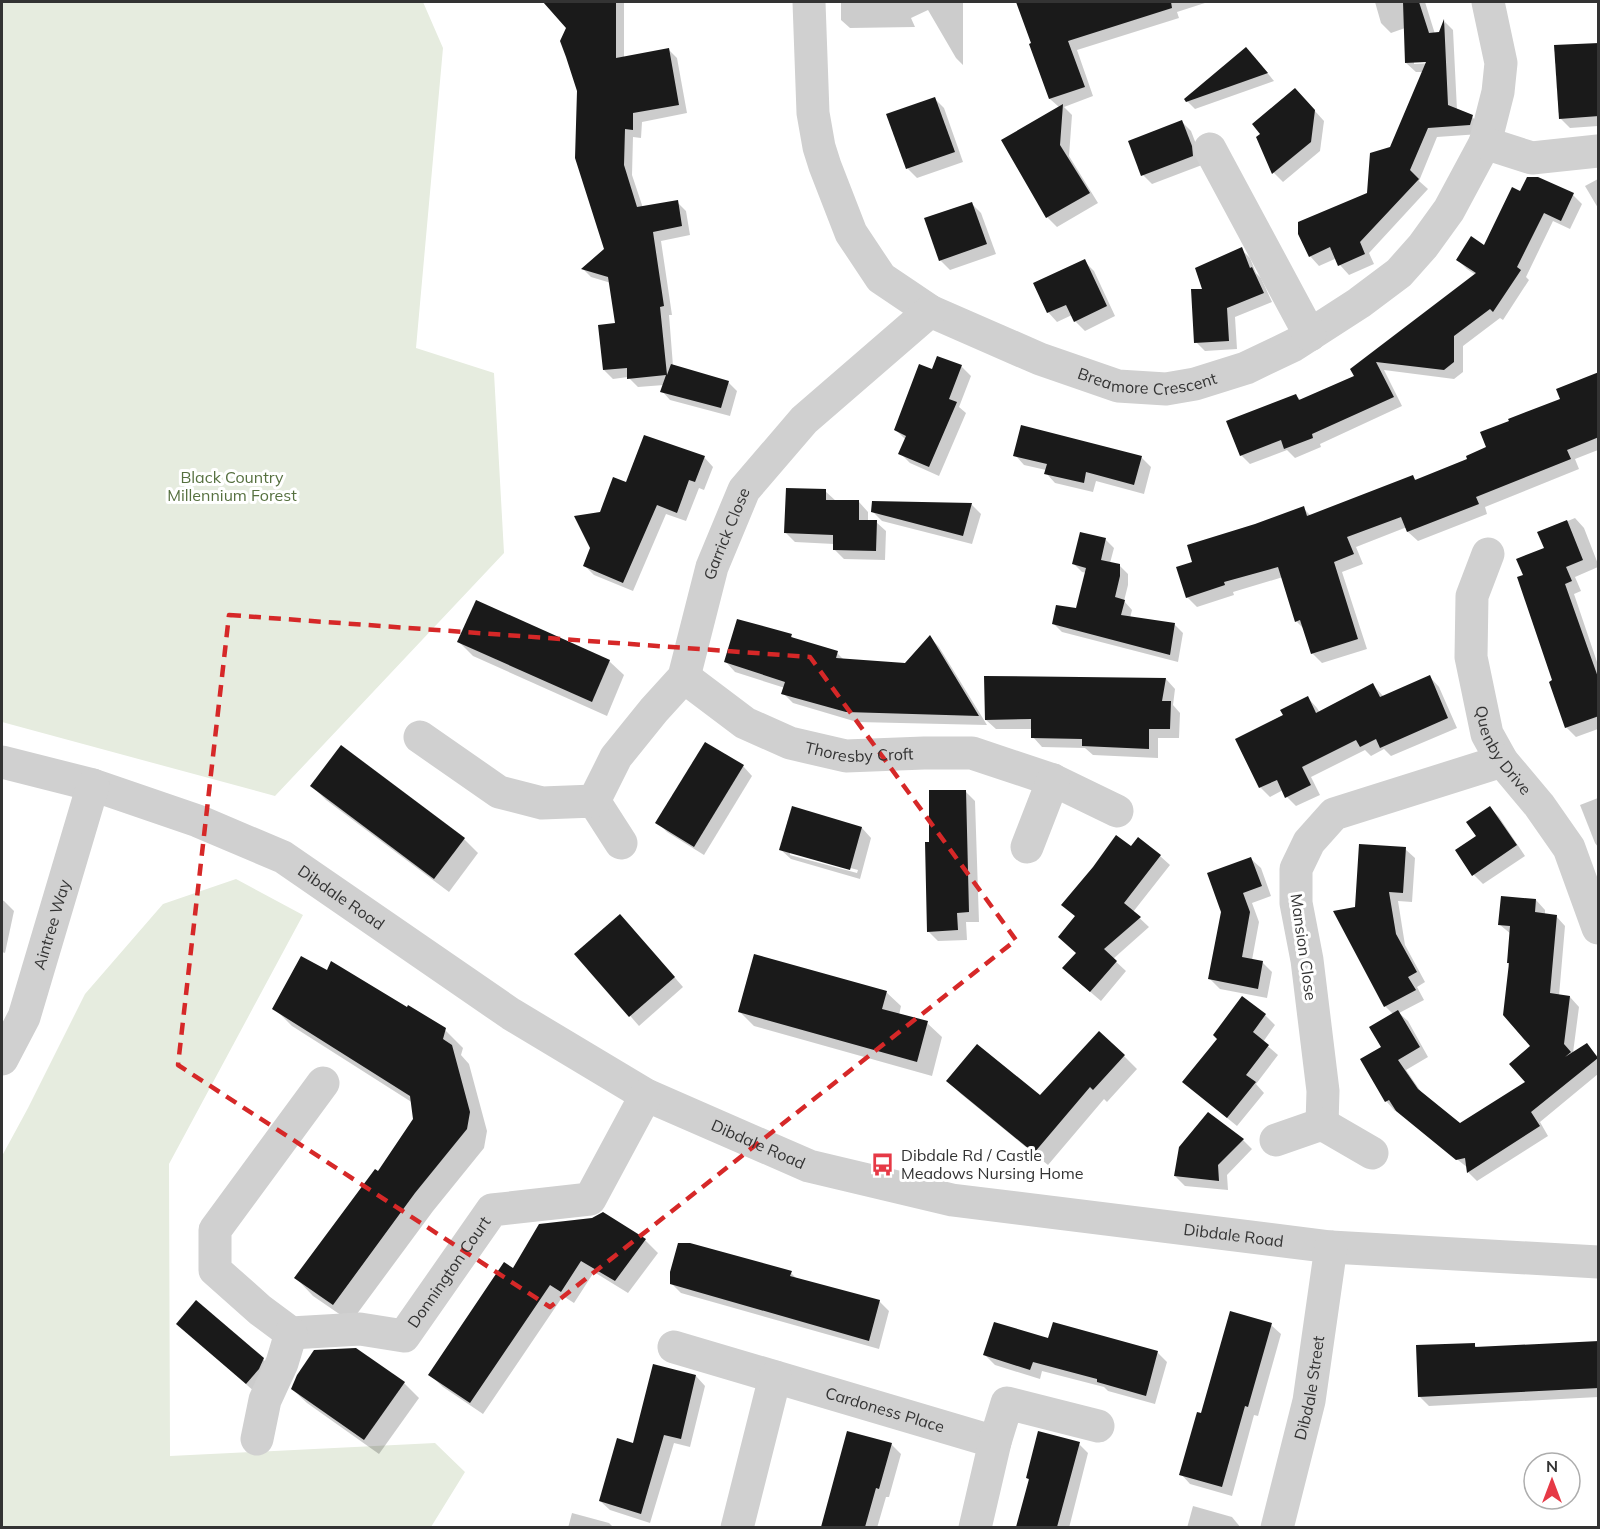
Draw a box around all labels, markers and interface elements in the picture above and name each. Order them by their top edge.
street label: Breamore Crescent [1075,363,1220,399]
park label: Black Country Millennium Forest [167,467,297,505]
street label: Garrick Close [699,485,754,582]
street label: Quenby Drive [1471,704,1536,799]
street label: Thoresby Croft [803,737,914,766]
street label: Dibdale Road [294,860,388,934]
street label: Aintree Way [29,877,74,972]
street label: Mansion Close [1287,892,1321,1002]
street label: Dibdale Road [708,1115,808,1173]
place label: Dibdale Rd / Castle Meadows Nursing Home [901,1145,1084,1183]
bus stop icon: Dibdale Rd / Castle Meadows Nursing Home [870,1151,896,1177]
street label: Donnington Court [403,1212,495,1332]
street label: Dibdale Road [1183,1219,1285,1251]
street label: Dibdale Street [1290,1334,1328,1442]
street label: Cardoness Place [823,1382,947,1437]
north arrow [1522,1451,1582,1511]
text: N [1546,1456,1558,1476]

